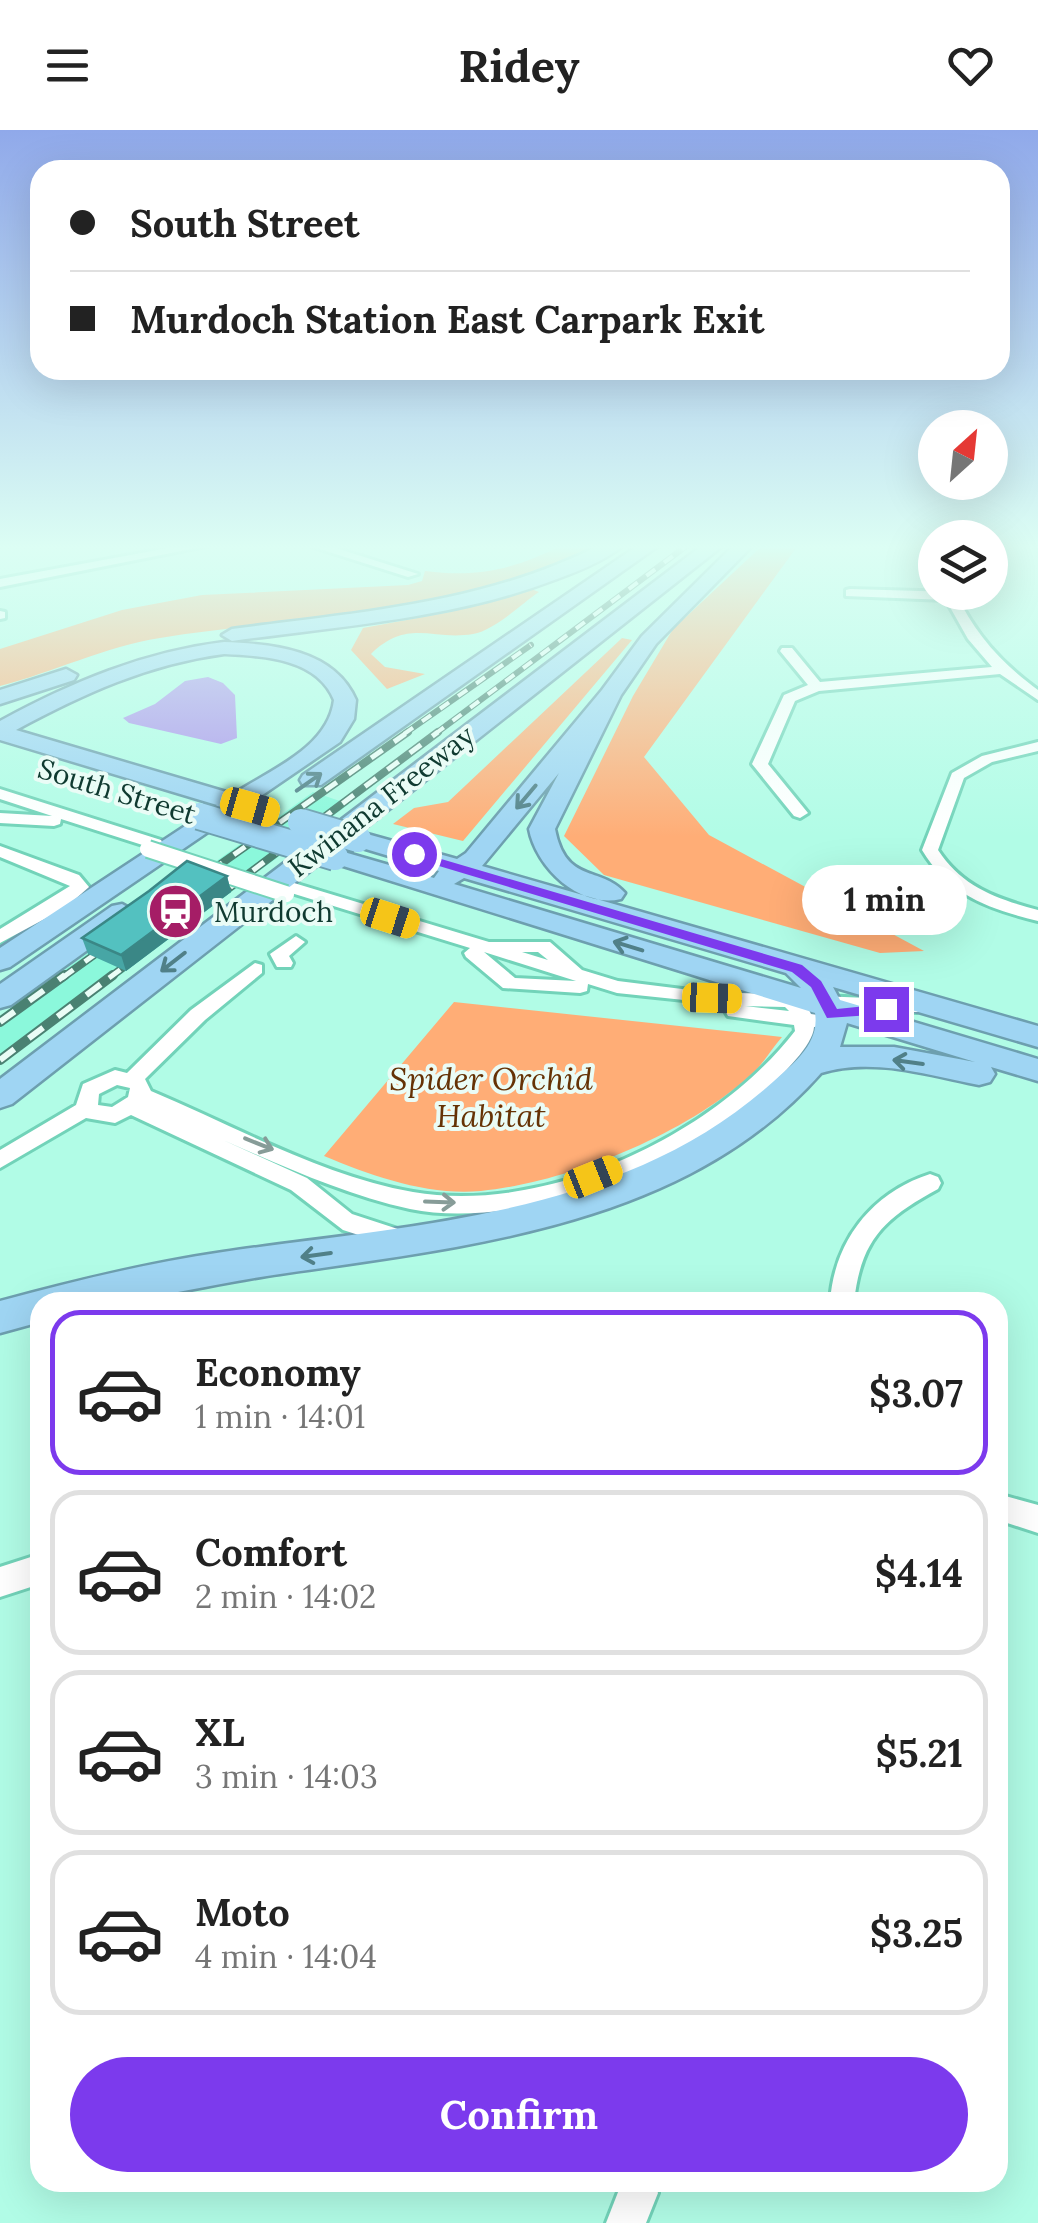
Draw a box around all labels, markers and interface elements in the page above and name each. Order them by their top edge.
text: Ridey [458,37,580,94]
icon: menu [40,38,95,93]
icon: heart [943,38,998,93]
text: South Street [130,199,360,247]
text: Murdoch Station East Carpark Exit [130,295,764,343]
north arrow [918,410,1008,500]
map controls [918,410,1008,610]
button: layers [918,520,1008,610]
street label: Kwinana Freeway [281,717,481,885]
street label: South Street [34,750,201,832]
one-way arrow [295,772,323,793]
car [217,784,283,830]
one-way arrow [515,784,537,810]
route start [392,832,437,877]
callout: 1 min [804,864,968,934]
text: 1 min [844,879,925,920]
station icon: Murdoch [145,882,205,942]
place label: Murdoch [214,894,333,930]
car [357,894,423,942]
one-way arrow [613,936,645,954]
one-way arrow [160,951,187,972]
car [681,982,743,1014]
route end [864,987,909,1032]
one-way arrow [892,1052,925,1071]
park label: Spider Orchid Habitat [389,1058,593,1136]
one-way arrow [244,1136,274,1154]
car [560,1152,626,1202]
one-way arrow [424,1192,456,1211]
one-way arrow [300,1247,333,1265]
icon: car [75,1348,165,1438]
text: Economy [195,1348,361,1396]
text: $3.07 [869,1369,963,1417]
text: 1 min · 14:01 [195,1396,365,1437]
icon: car [75,1528,165,1618]
text: Comfort [195,1528,347,1576]
text: $4.14 [875,1549,963,1597]
text: 2 min · 14:02 [195,1576,376,1617]
icon: car [75,1708,165,1798]
text: XL [195,1708,245,1756]
text: $5.21 [876,1729,963,1777]
text: 3 min · 14:03 [195,1756,378,1797]
icon: car [75,1888,165,1978]
text: Moto [195,1888,290,1936]
text: $3.25 [870,1909,963,1957]
text: 4 min · 14:04 [195,1936,377,1977]
button: Confirm [70,2057,968,2172]

